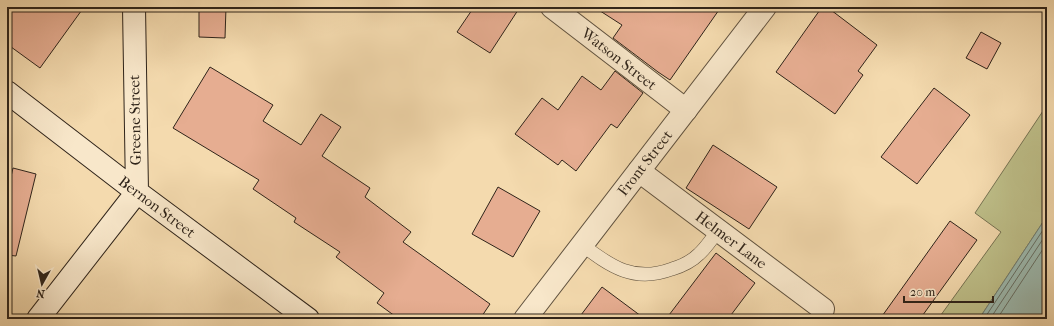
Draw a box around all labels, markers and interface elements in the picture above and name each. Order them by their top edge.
street label: Watson Street [577,23,661,94]
street label: Greene Street [125,74,145,165]
street label: Front Street [614,126,677,200]
street label: Bernon Street [115,172,199,242]
street label: Helmer Lane [692,207,771,273]
north arrow [22,264,62,304]
scale bar [904,278,993,304]
text: 20 m [910,285,935,299]
text: N [35,286,46,300]

